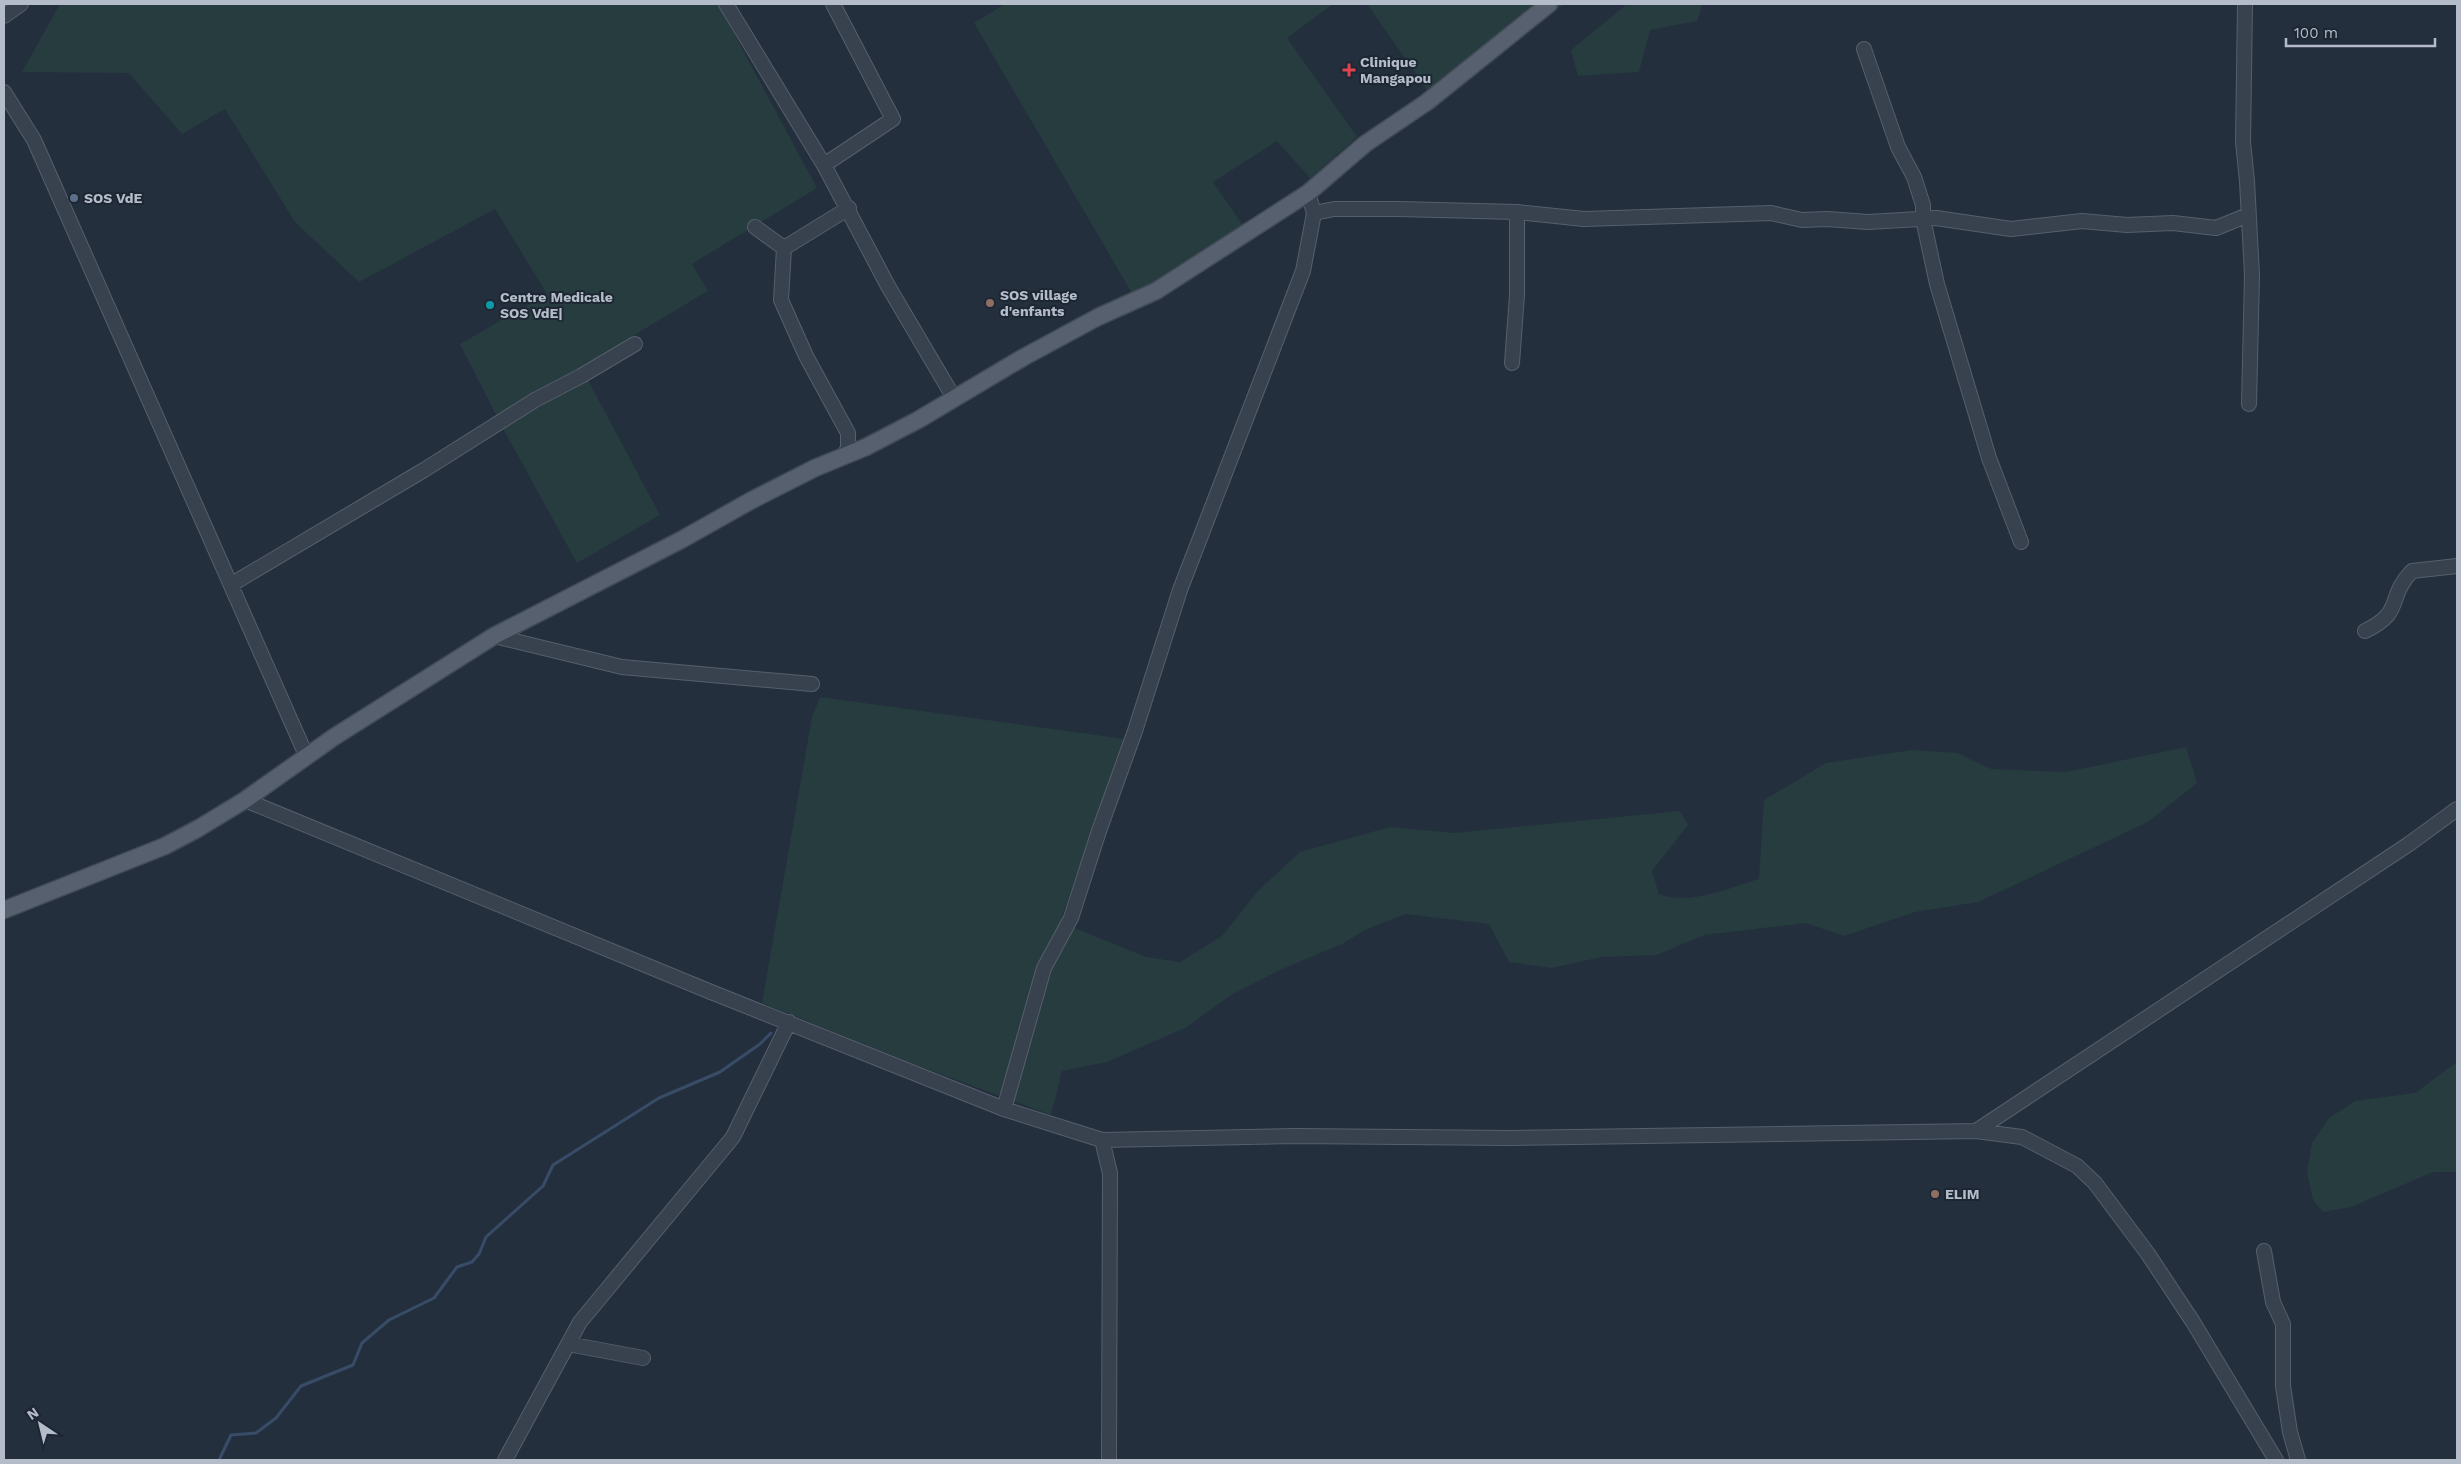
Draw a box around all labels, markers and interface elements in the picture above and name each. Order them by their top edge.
scale bar [2286,15,2435,47]
text: 100 m [2294,24,2338,42]
place label: Clinique Mangapou [1360,54,1431,86]
marker: Clinique Mangapou [1342,63,1356,77]
place label: SOS VdE [84,190,142,206]
marker: SOS VdE [68,192,80,204]
place label: SOS village d'enfants [1000,287,1077,319]
place label: Centre Medicale SOS VdE| [500,289,613,321]
marker: SOS village d'enfants [984,297,996,309]
marker: Centre Medicale SOS VdE| [484,299,496,311]
place label: ELIM [1945,1186,1979,1202]
marker: ELIM [1929,1188,1941,1200]
north arrow [15,1399,65,1449]
text: N [24,1404,41,1423]

